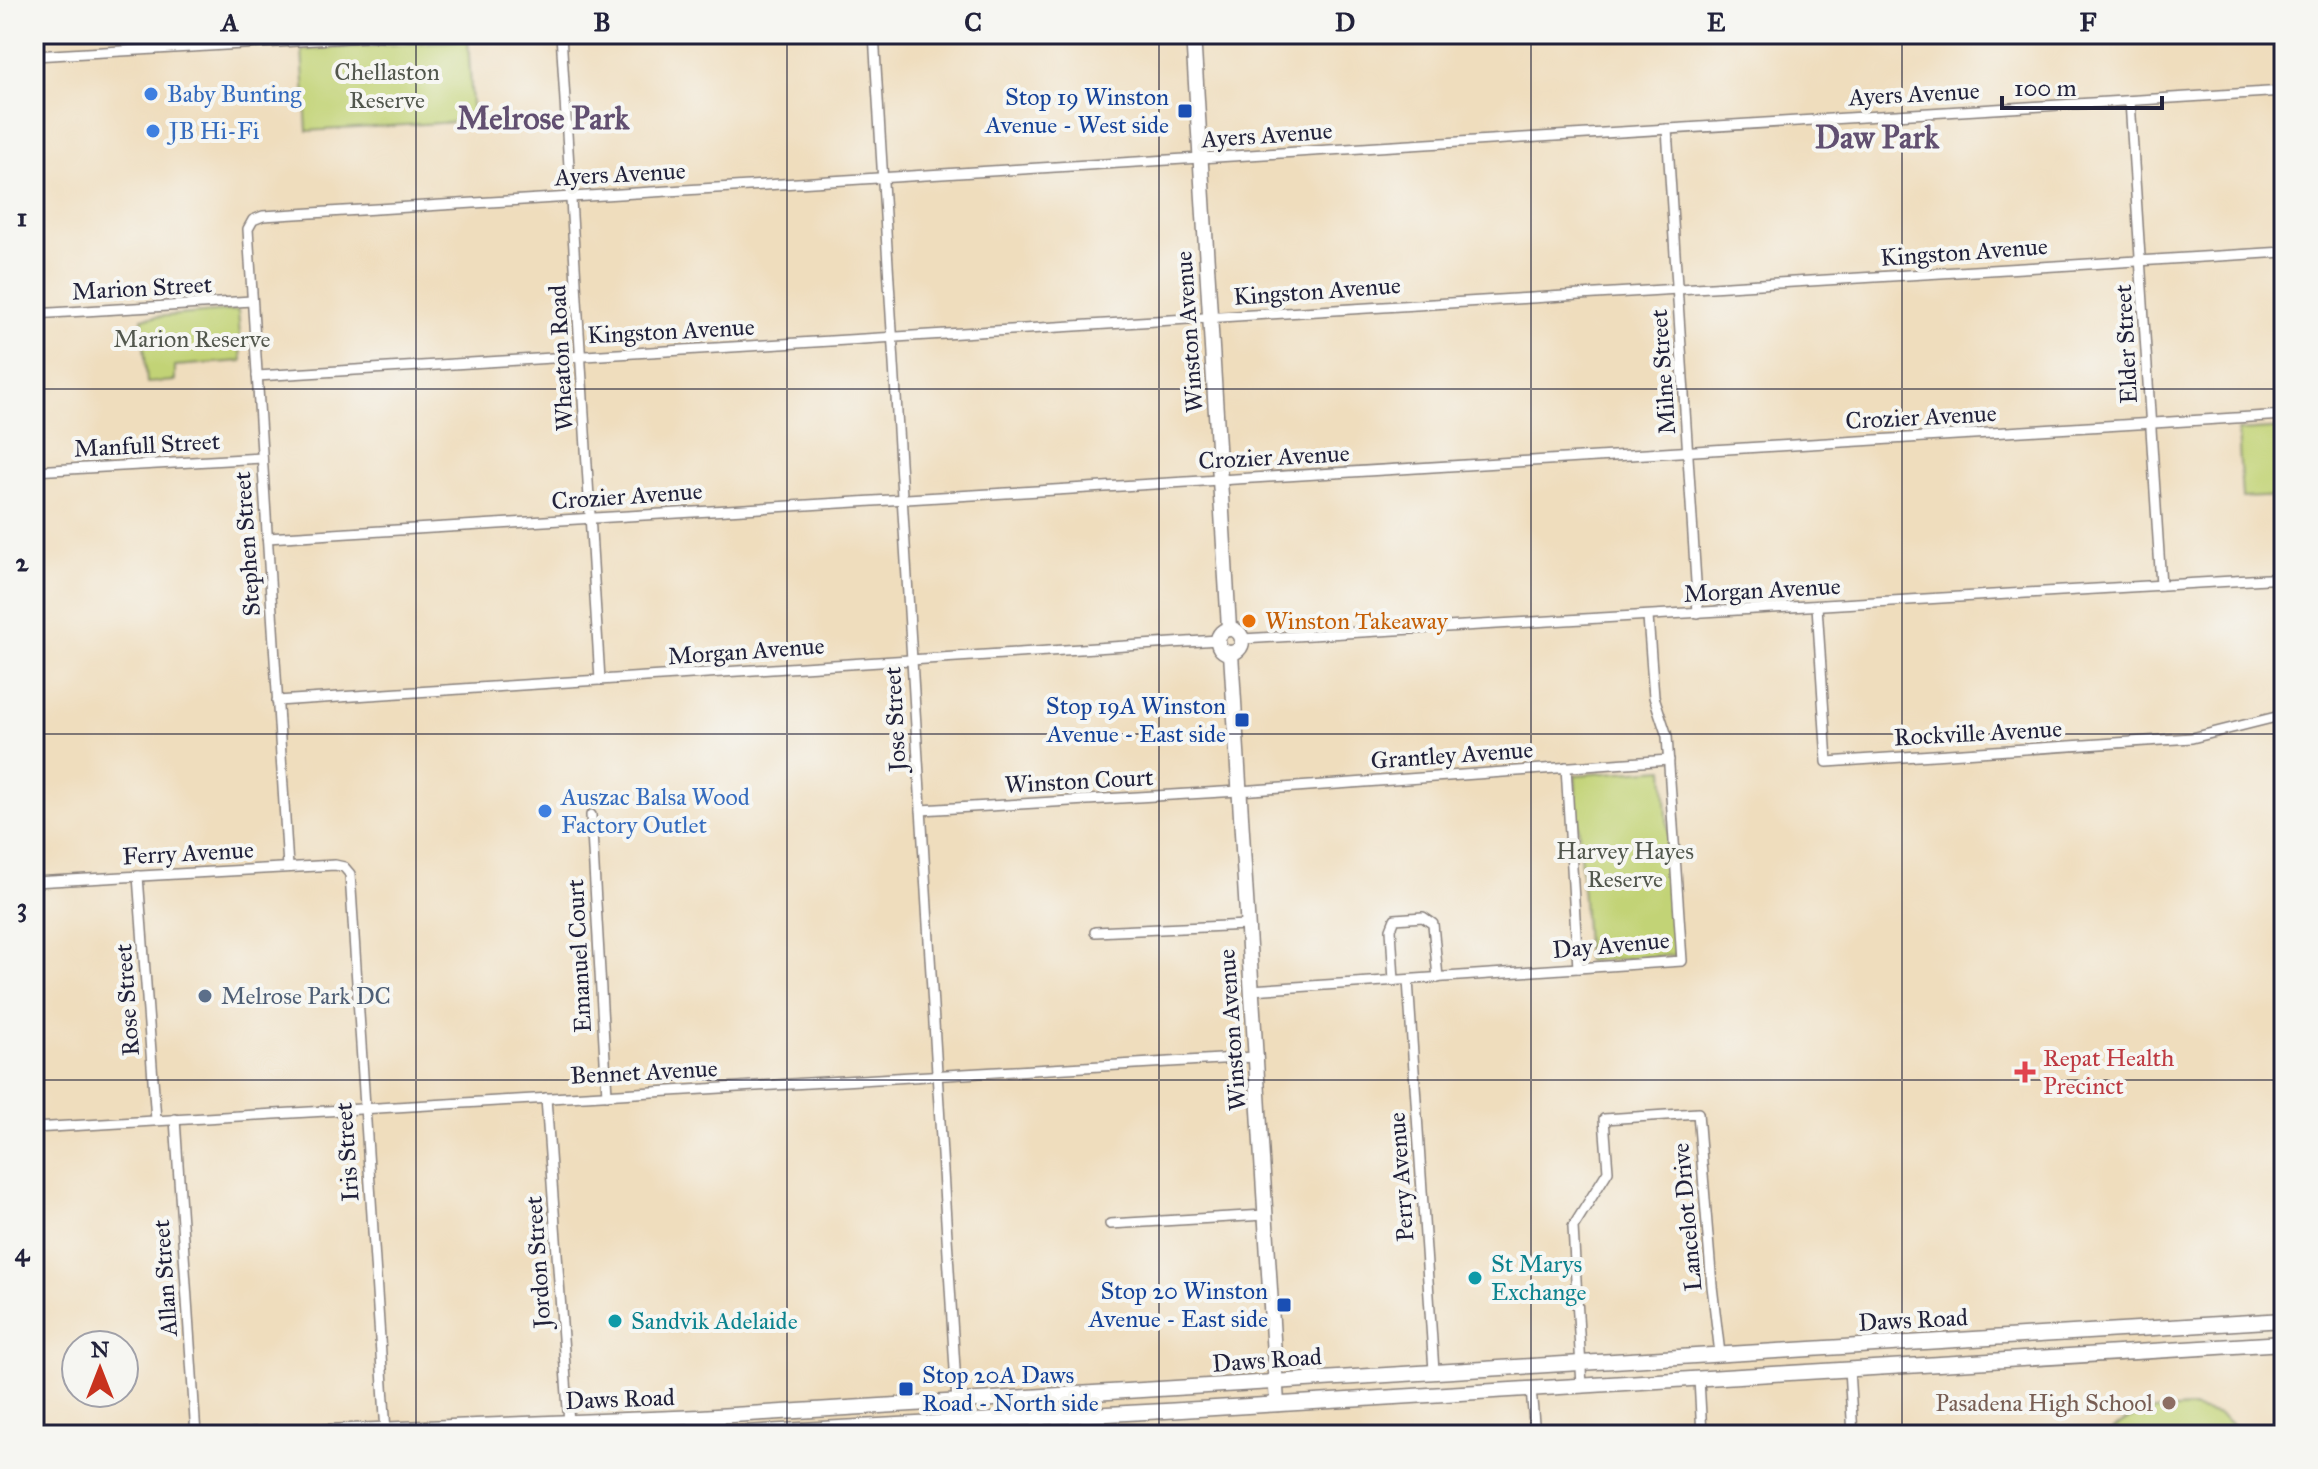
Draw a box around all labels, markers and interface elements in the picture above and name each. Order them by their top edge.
text: A [219,6,239,38]
text: B [593,6,611,38]
text: C [964,6,982,38]
text: D [1335,6,1355,38]
text: E [1707,6,1726,38]
text: F [2080,6,2097,38]
park label: Chellaston Reserve [334,57,440,115]
scale bar [2002,60,2162,110]
text: 100 m [2014,73,2077,103]
street label: Ayers Avenue [1847,76,1980,112]
place label: Baby Bunting [167,79,302,109]
place label: Stop 19 Winston Avenue - West side [984,82,1169,140]
marker: Baby Bunting [142,85,160,103]
district label: Melrose Park [457,99,630,138]
marker: Stop 19 Winston Avenue - West side [1176,102,1194,120]
street label: Ayers Avenue [1199,115,1334,155]
place label: JB Hi-Fi [166,116,260,146]
district label: Daw Park [1815,118,1940,157]
marker: JB Hi-Fi [144,122,162,140]
street label: Ayers Avenue [553,156,686,192]
text: 1 [17,201,27,233]
street label: Kingston Avenue [1879,231,2049,273]
street label: Winston Avenue [1168,250,1210,414]
street label: Marion Street [71,269,213,307]
street label: Kingston Avenue [1232,270,1402,312]
street label: Elder Street [2108,283,2144,404]
street label: Wheaton Road [542,284,580,432]
street label: Milne Street [1644,308,1682,436]
street label: Kingston Avenue [587,312,755,350]
park label: Marion Reserve [114,324,270,354]
street label: Crozier Avenue [1845,398,1997,436]
street label: Manfull Street [73,426,221,464]
street label: Crozier Avenue [1198,438,1350,476]
street label: Stephen Street [227,470,267,617]
street label: Crozier Avenue [550,476,704,516]
text: 2 [16,546,30,578]
street label: Morgan Avenue [1683,571,1841,609]
place label: Winston Takeaway [1265,606,1449,636]
marker: Winston Takeaway [1240,612,1258,630]
street label: Morgan Avenue [667,631,825,671]
street label: Jose Street [877,665,913,775]
place label: Stop 19A Winston Avenue - East side [1046,691,1226,749]
marker: Stop 19A Winston Avenue - East side [1233,711,1251,729]
street label: Rockville Avenue [1893,714,2063,752]
street label: Grantley Avenue [1370,734,1534,776]
street label: Winston Court [1004,762,1155,800]
place label: Auszac Balsa Wood Factory Outlet [560,782,750,840]
marker: Auszac Balsa Wood Factory Outlet [536,802,554,820]
street label: Ferry Avenue [121,835,255,871]
park label: Harvey Hayes Reserve [1556,836,1694,894]
street label: Emanuel Court [560,878,598,1034]
text: 3 [17,891,27,923]
street label: Day Avenue [1551,925,1671,965]
street label: Rose Street [108,942,146,1057]
street label: Winston Avenue [1211,948,1253,1112]
place label: Melrose Park DC [221,981,391,1011]
marker: Melrose Park DC [196,987,214,1005]
place label: Repat Health Precinct [2043,1043,2174,1101]
street label: Bennet Avenue [570,1053,718,1091]
marker: Repat Health Precinct [2014,1061,2036,1083]
street label: Iris Street [329,1101,365,1203]
street label: Perry Avenue [1382,1111,1420,1243]
street label: Lancelot Drive [1666,1142,1708,1292]
street label: Jordon Street [518,1194,558,1332]
street label: Allan Street [146,1218,184,1338]
text: 4 [15,1236,31,1268]
place label: St Marys Exchange [1491,1249,1586,1307]
marker: St Marys Exchange [1466,1269,1484,1287]
place label: Stop 20 Winston Avenue - East side [1088,1276,1268,1334]
marker: Stop 20 Winston Avenue - East side [1275,1296,1293,1314]
street label: Daws Road [1857,1302,1969,1338]
place label: Sandvik Adelaide [631,1306,798,1336]
marker: Sandvik Adelaide [606,1312,624,1330]
north arrow [60,1329,140,1409]
text: N [91,1336,110,1363]
street label: Daws Road [1211,1341,1323,1379]
place label: Stop 20A Daws Road - North side [922,1360,1099,1418]
marker: Stop 20A Daws Road - North side [897,1380,915,1398]
street label: Daws Road [565,1382,675,1416]
place label: Pasadena High School [1935,1388,2154,1418]
marker: Pasadena High School [2160,1394,2178,1412]

